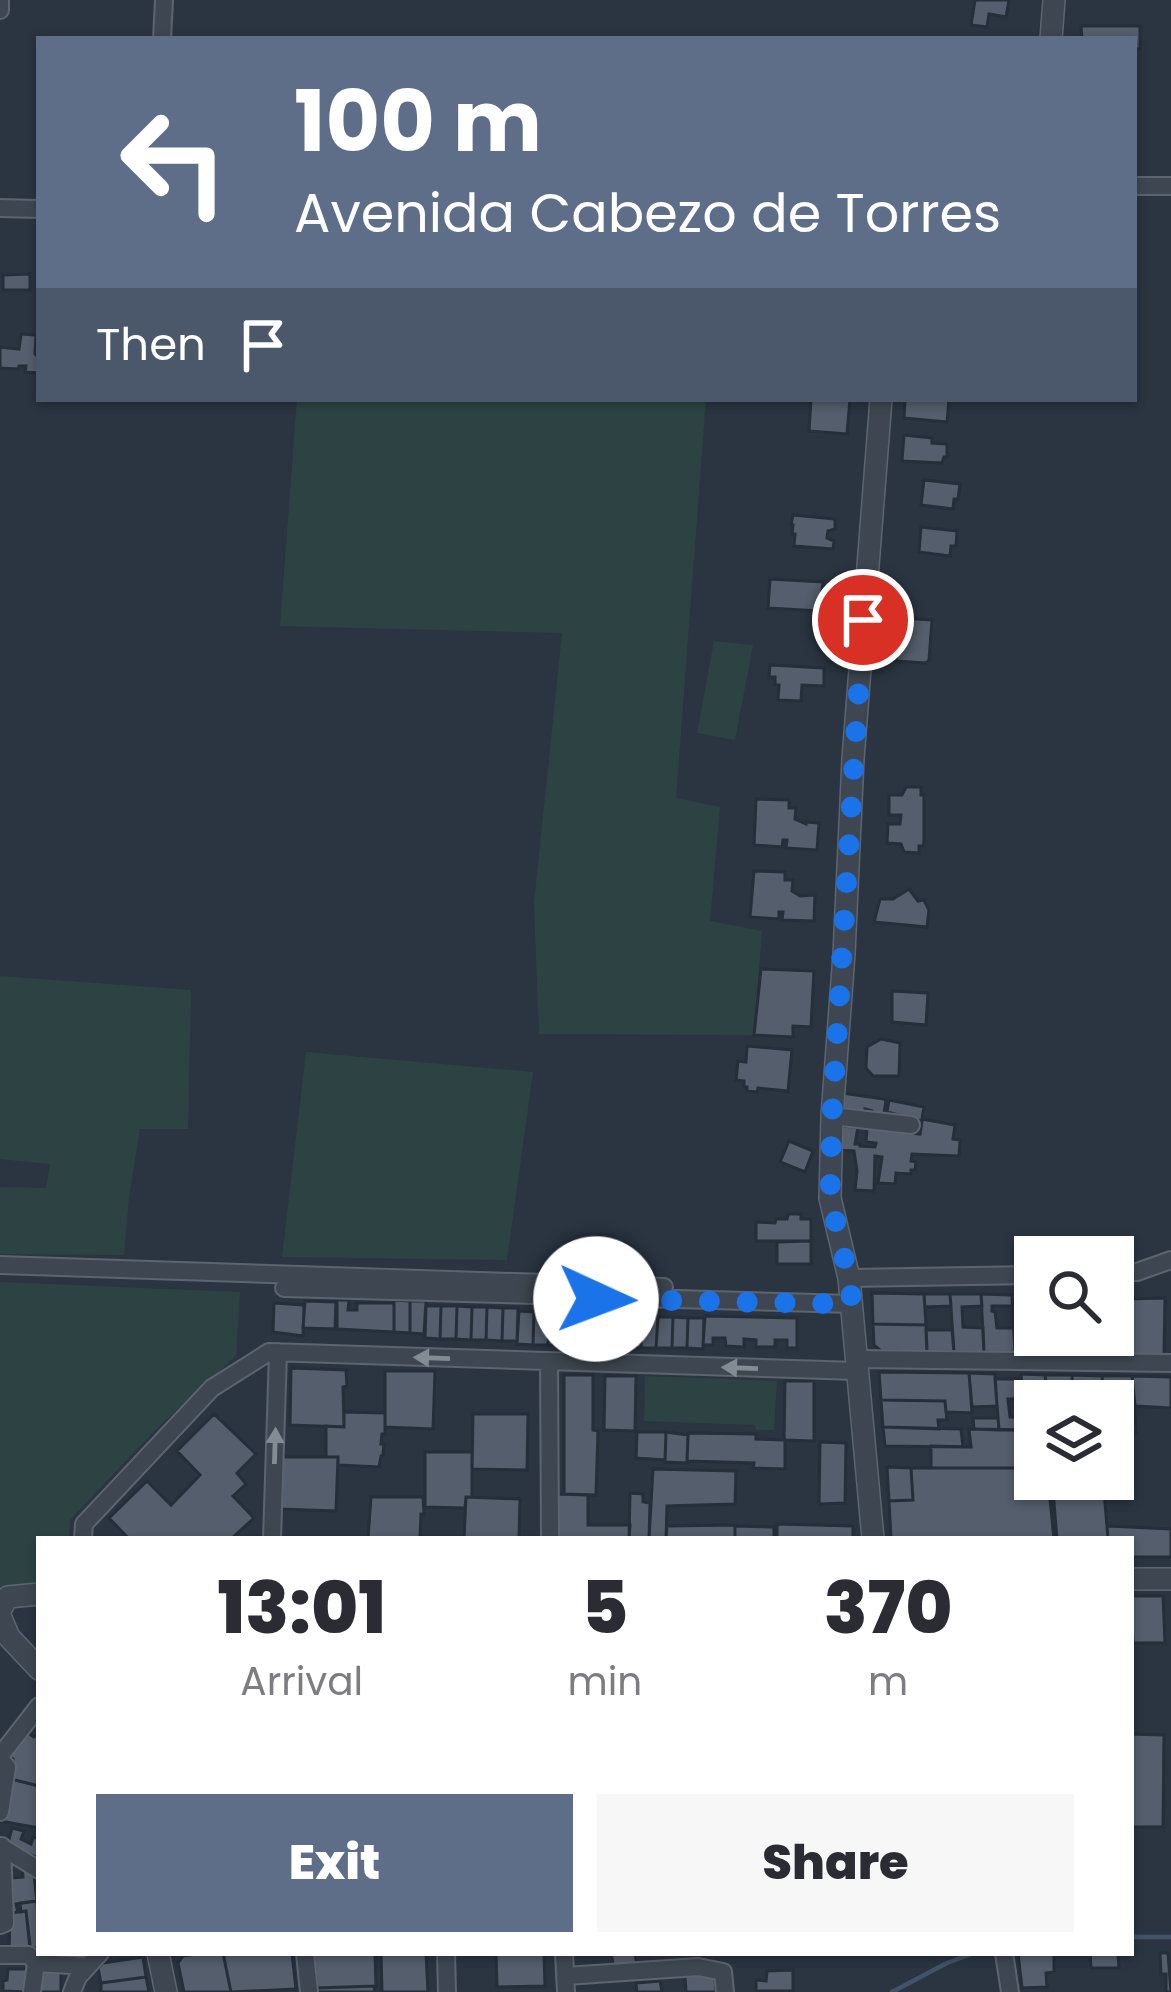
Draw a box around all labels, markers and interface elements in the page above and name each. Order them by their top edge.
text: 100 m [294,63,542,180]
icon: left [96,84,252,240]
text: Avenida Cabezo de Torres [294,175,1001,251]
icon: arrive [230,312,296,378]
text: Then [96,313,206,376]
pin [812,569,914,671]
icon: arrive [830,587,896,653]
position arrow [533,1236,659,1362]
map controls [1014,1236,1134,1500]
button: search [1014,1236,1134,1356]
one-way arrow [412,1348,450,1367]
one-way arrow [720,1358,758,1377]
button: layers [1014,1380,1134,1500]
one-way arrow [266,1426,285,1464]
text: 13:01 [217,1557,386,1658]
text: 5 [581,1557,628,1658]
text: 370 [824,1557,953,1658]
text: Arrival [240,1654,363,1709]
text: min [568,1654,642,1709]
text: m [868,1654,908,1709]
button: Exit [96,1794,573,1932]
button: Share [597,1794,1074,1932]

